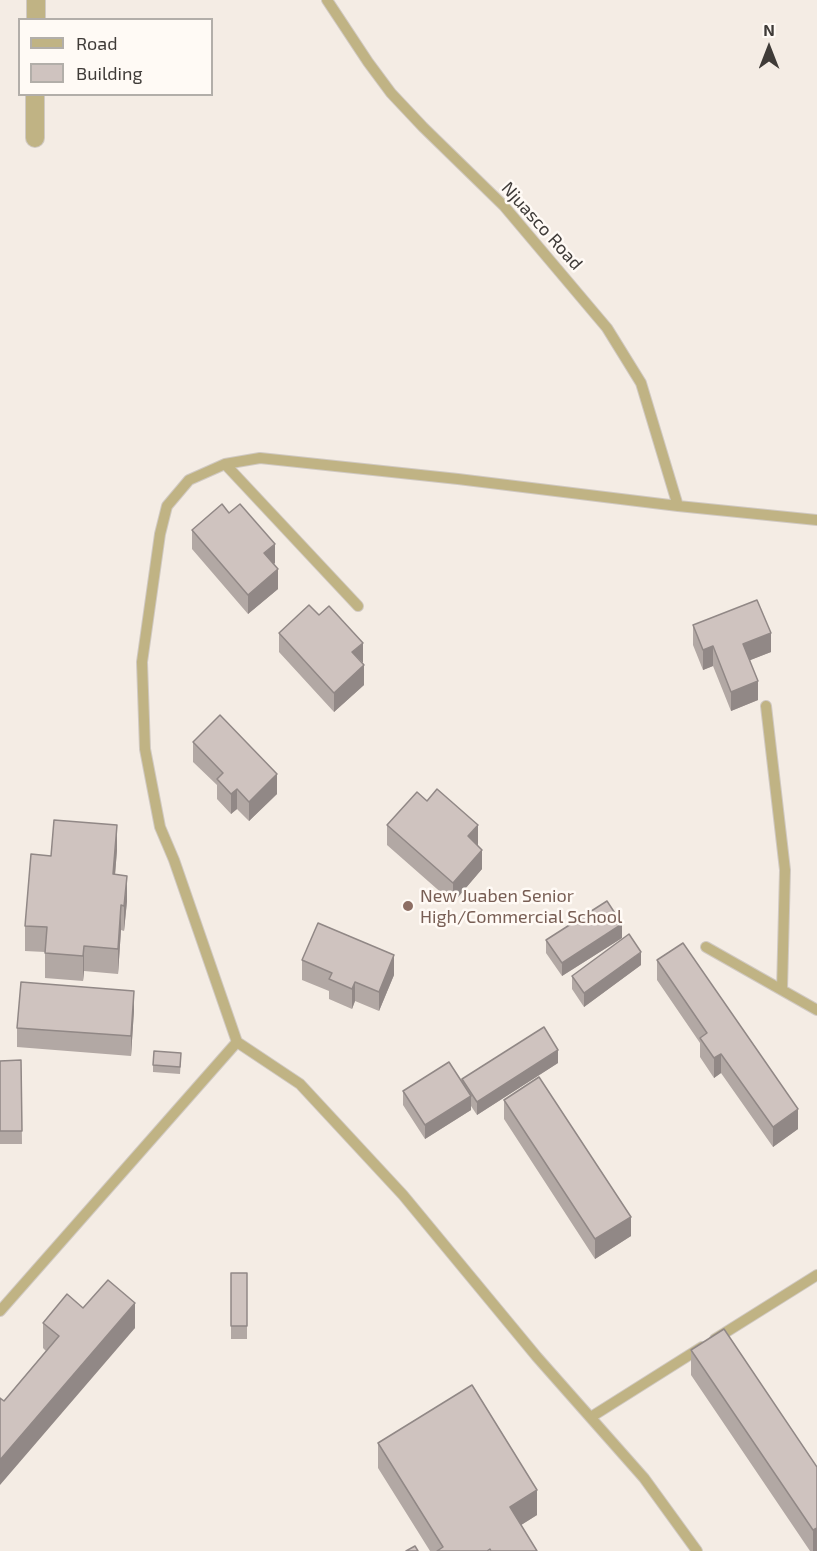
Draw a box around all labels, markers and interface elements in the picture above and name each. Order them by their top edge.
legend [18,18,213,96]
north arrow [739,18,799,78]
text: N [763,20,775,39]
text: Road [76,32,117,54]
text: Building [76,62,143,84]
street label: Njuasco Road [497,178,587,274]
place label: New Juaben Senior High/Commercial School [420,885,622,928]
marker: New Juaben Senior High/Commercial School [401,899,415,913]

